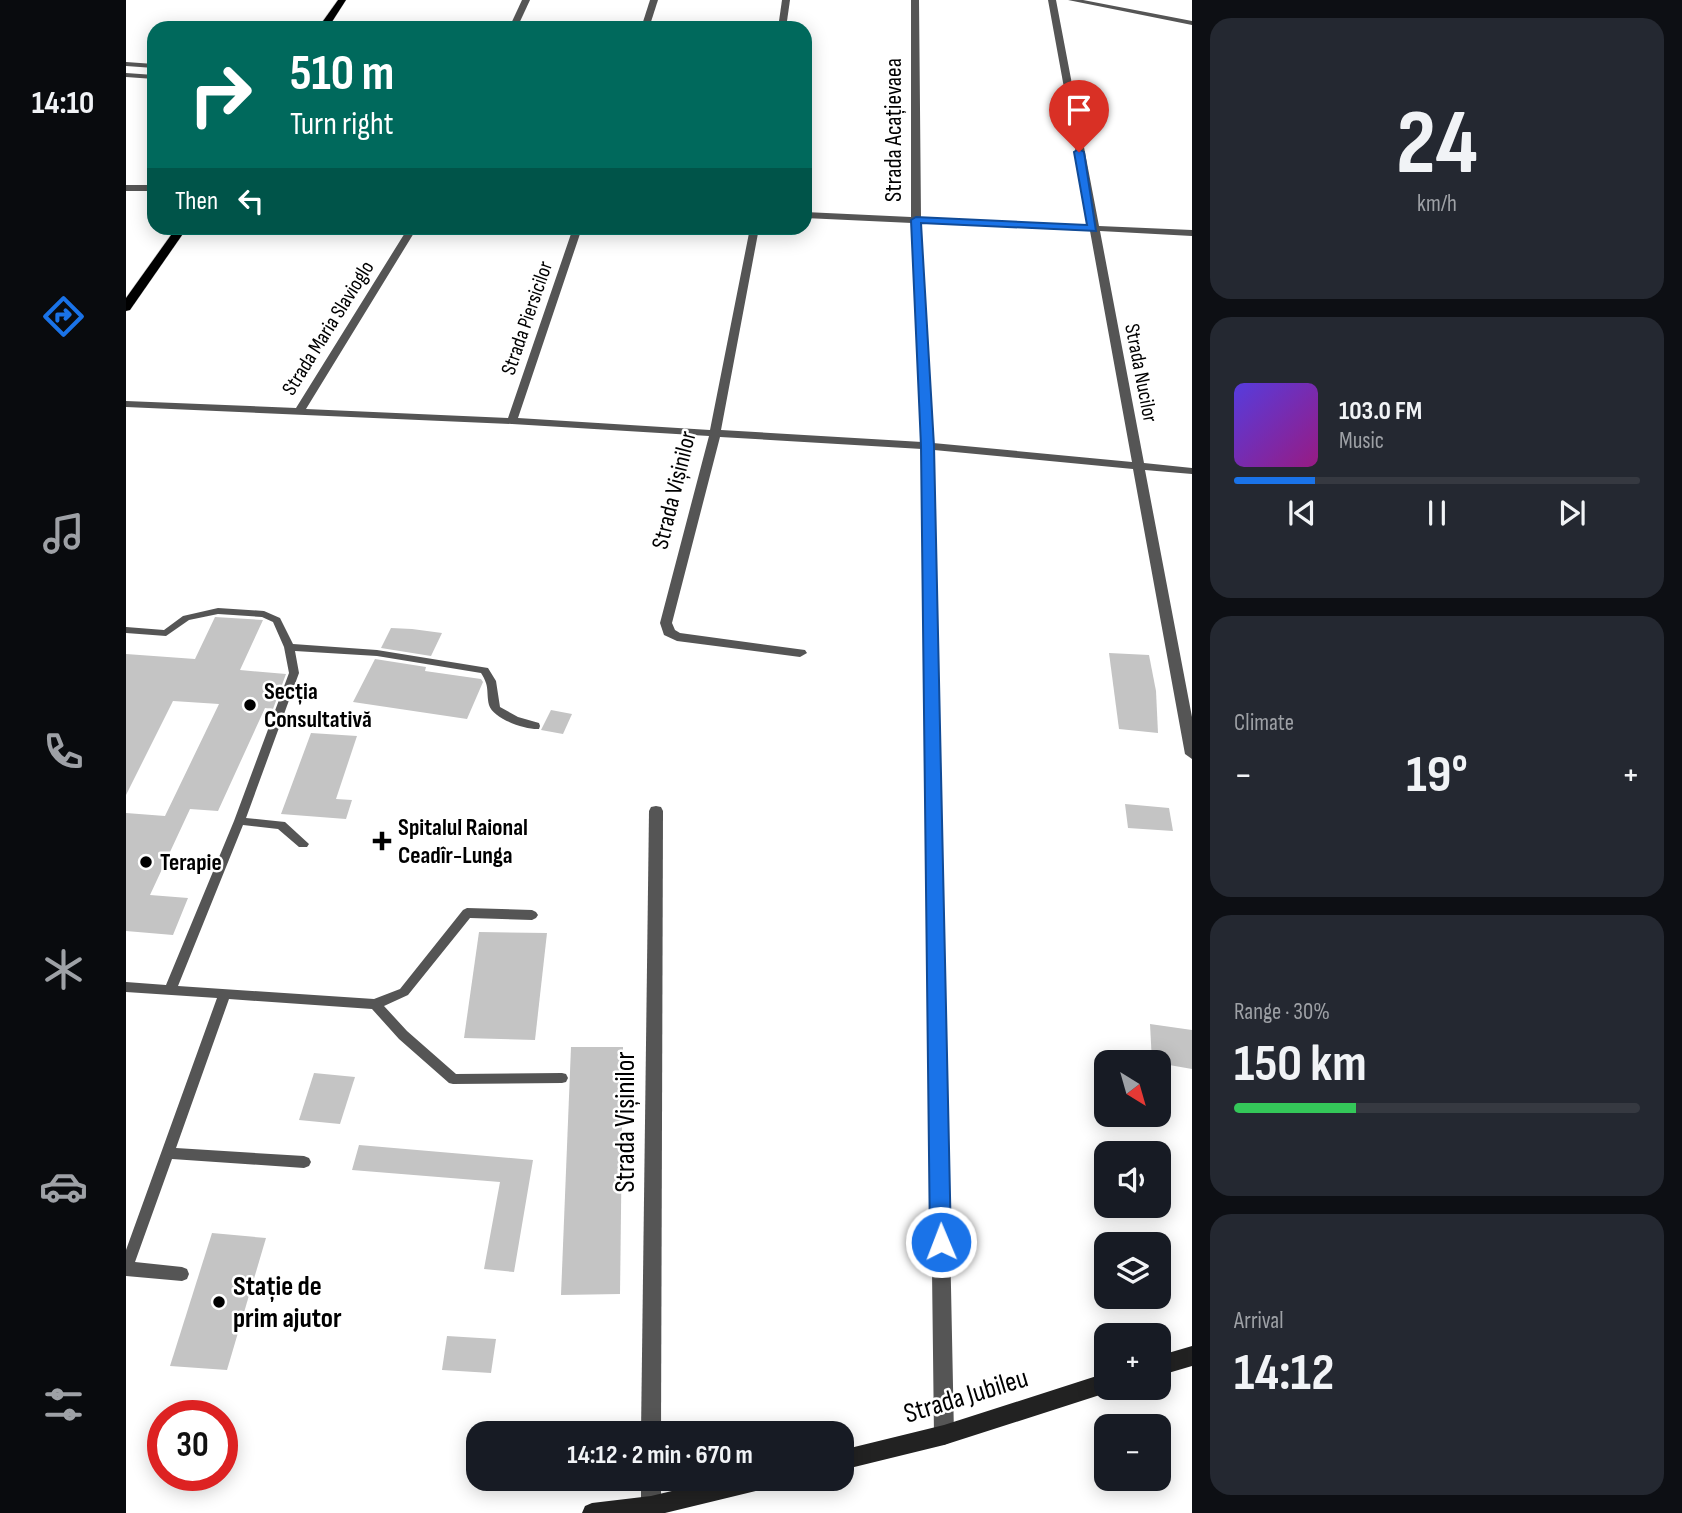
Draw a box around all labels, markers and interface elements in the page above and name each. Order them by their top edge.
text: 510 m [290,45,394,104]
icon: right [175,49,266,140]
street label: Strada Acațievaea [879,58,908,202]
pin [1049,80,1109,152]
text: 14:10 [32,84,94,123]
text: 24 [1396,90,1478,199]
icon: arrive [1060,91,1098,129]
text: Turn right [290,105,394,144]
icon: left [232,182,270,220]
text: Then [175,186,218,217]
text: km/h [1417,190,1457,218]
street label: Strada Maria Slavioglo [277,256,379,400]
street label: Strada Piersicilor [496,258,558,378]
icon: directions [39,292,88,341]
street label: Strada Nucilor [1119,322,1163,424]
text: 103.0 FM [1339,396,1422,427]
text: Music [1339,427,1384,455]
street label: Strada Vișinilor [645,428,703,552]
icon: previous [1283,494,1321,532]
icon: pause [1418,494,1456,532]
icon: next [1553,494,1591,532]
icon: music [39,509,88,558]
place label: Secția Consultativă [264,677,372,734]
marker: Secția Consultativă [242,697,258,713]
text: Climate [1234,709,1294,737]
icon: phone [39,727,88,776]
text: 19° [1406,744,1468,807]
text: − [1234,753,1253,798]
text: + [1621,753,1640,798]
place label: Spitalul Raional Ceadîr-Lunga [398,813,528,870]
marker: Spitalul Raional Ceadîr-Lunga [372,831,392,851]
place label: Terapie [160,848,222,877]
marker: Terapie [138,854,154,870]
icon: climate [39,945,88,994]
text: Range · 30% [1234,998,1330,1026]
text: 150 km [1234,1033,1367,1096]
north arrow [1094,1050,1171,1127]
map controls [1094,1050,1171,1491]
street label: Strada Vișinilor [609,1052,642,1192]
button: sound [1094,1141,1171,1218]
icon: car [39,1162,88,1211]
position arrow [904,1205,978,1279]
button: layers [1094,1232,1171,1309]
place label: Stație de prim ajutor [233,1270,342,1335]
marker: Stație de prim ajutor [211,1294,227,1310]
text: Arrival [1234,1307,1283,1335]
button: + [1094,1323,1171,1400]
text: 14:12 [1234,1342,1334,1405]
street label: Strada Jubileu [900,1361,1032,1431]
icon: filters [39,1380,88,1429]
speed limit sign: 30 [147,1400,238,1491]
button: − [1094,1414,1171,1491]
text: 14:12 · 2 min · 670 m [567,1440,753,1471]

